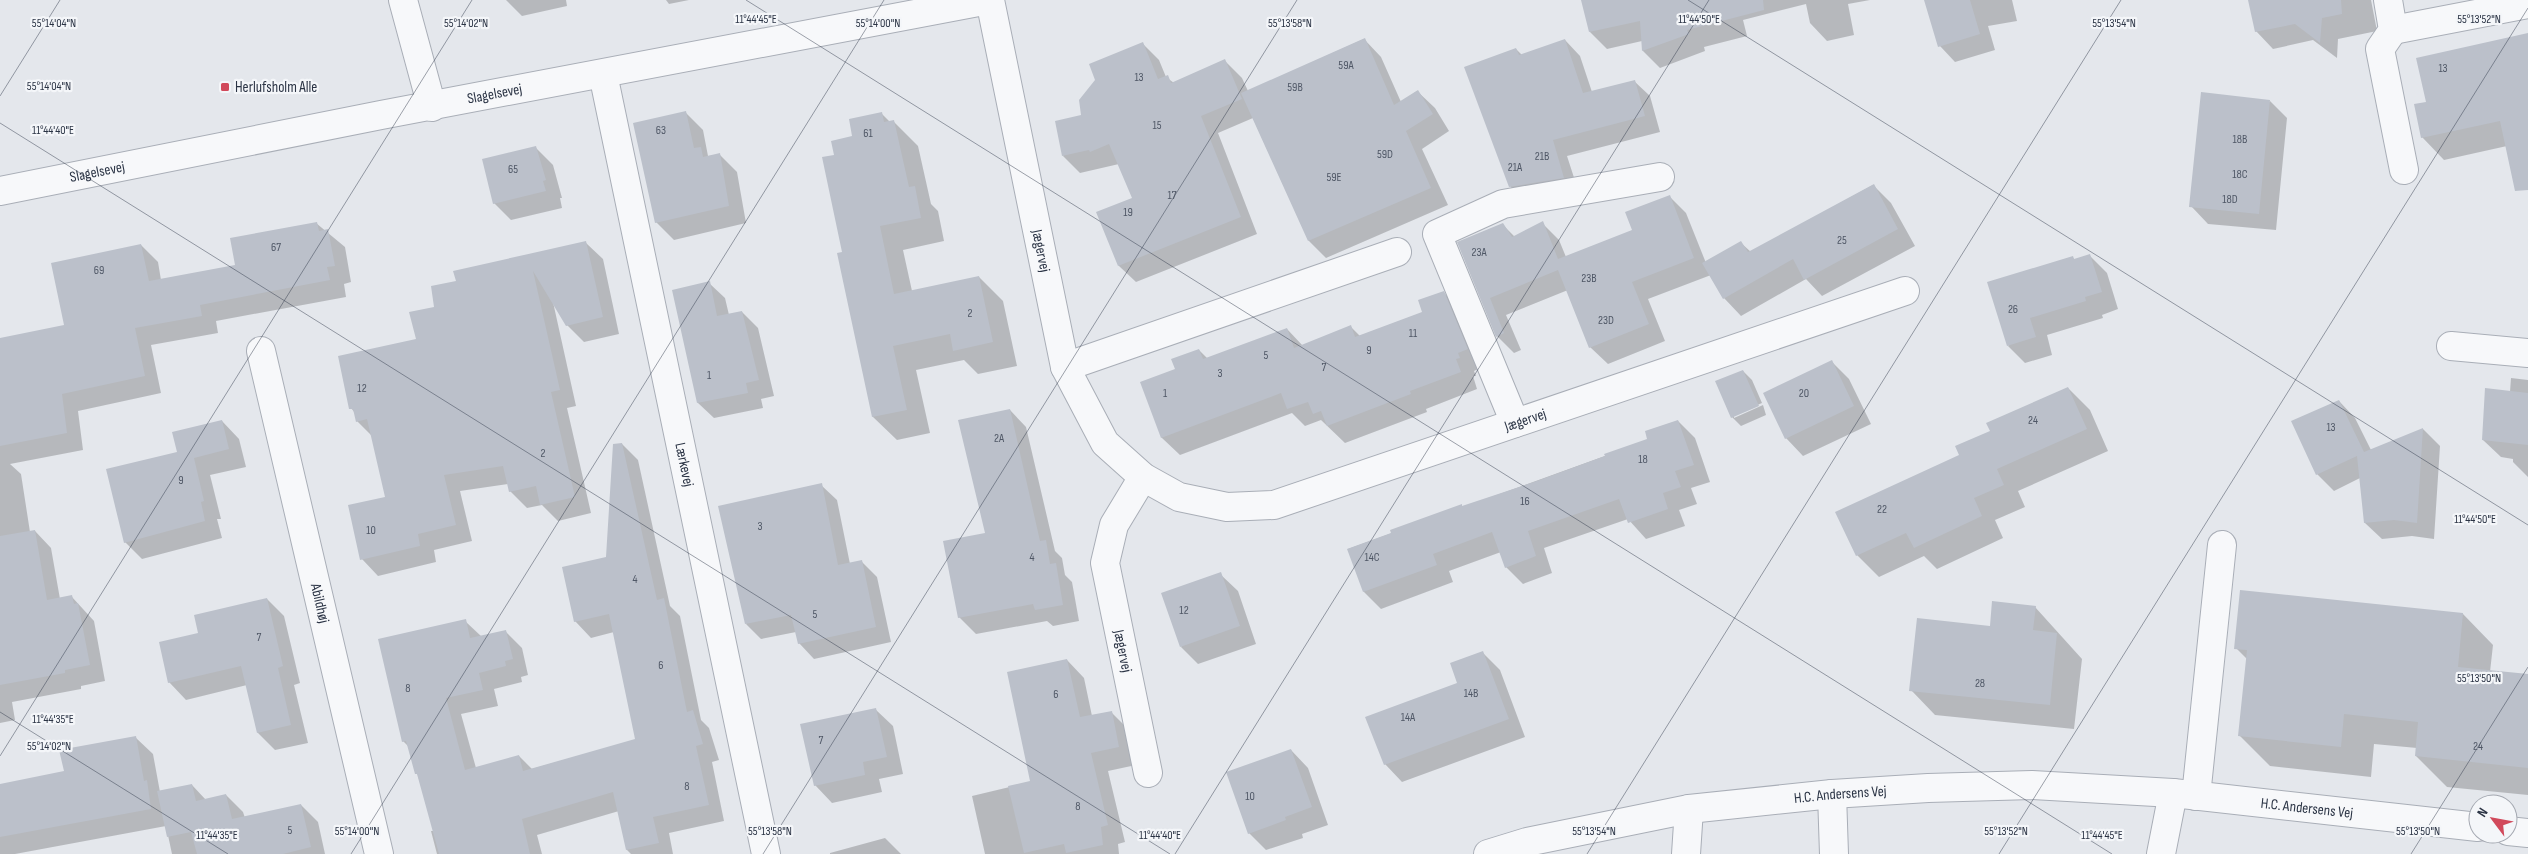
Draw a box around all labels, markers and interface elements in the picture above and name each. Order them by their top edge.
text: 11°44'45"E [735,12,777,27]
text: 11°44'50"E [1678,12,1720,27]
text: 55°13'52"N [2457,12,2501,27]
text: 55°14'04"N [32,16,76,31]
text: 55°14'02"N [444,16,488,31]
text: 55°14'00"N [856,16,900,31]
text: 55°13'58"N [1268,16,1312,31]
text: 55°13'54"N [2092,16,2136,31]
house number: 59A [1338,58,1354,73]
house number: 13 [2438,61,2448,76]
house number: 13 [1134,70,1144,85]
place label: Herlufsholm Alle [235,78,317,97]
text: 55°14'04"N [27,79,71,94]
street label: Slagelsevej [465,79,524,108]
house number: 59B [1287,80,1303,95]
marker: Herlufsholm Alle [219,81,231,93]
house number: 15 [1152,118,1162,133]
text: 11°44'40"E [32,123,74,138]
house number: 63 [656,123,666,138]
house number: 61 [863,126,874,141]
house number: 18B [2233,132,2247,147]
house number: 59D [1377,147,1393,162]
house number: 21B [1535,149,1549,164]
street label: Slagelsevej [68,157,126,186]
house number: 21A [1508,160,1523,175]
house number: 65 [508,162,518,177]
house number: 18C [2232,167,2248,182]
house number: 59E [1326,170,1342,185]
house number: 17 [1168,188,1177,203]
house number: 18D [2222,192,2238,207]
house number: 19 [1123,205,1133,220]
street label: Jægervej [1027,227,1055,274]
house number: 25 [1837,233,1847,248]
house number: 67 [271,240,281,255]
house number: 23A [1471,245,1487,260]
house number: 69 [94,263,104,278]
house number: 23B [1581,271,1597,286]
house number: 26 [2008,302,2018,317]
house number: 2 [968,306,973,321]
house number: 23D [1598,313,1614,328]
house number: 11 [1409,326,1418,341]
house number: 9 [1366,343,1372,358]
house number: 5 [1264,348,1269,363]
house number: 7 [1322,360,1327,375]
house number: 3 [1217,366,1223,381]
house number: 1 [707,368,712,383]
house number: 12 [357,381,367,396]
house number: 1 [1163,386,1168,401]
house number: 20 [1799,386,1809,401]
street label: Jægervej [1501,404,1549,436]
house number: 24 [2028,413,2038,428]
house number: 13 [2326,420,2336,435]
house number: 2A [994,431,1005,446]
street label: Lærkevej [671,441,699,489]
house number: 2 [541,446,546,461]
house number: 18 [1638,452,1648,467]
house number: 9 [178,473,184,488]
house number: 16 [1520,494,1530,509]
house number: 22 [1877,502,1887,517]
text: 11°44'50"E [2454,512,2496,527]
house number: 3 [757,519,763,534]
house number: 10 [366,523,376,538]
house number: 4 [1029,550,1035,565]
house number: 14C [1364,550,1380,565]
house number: 4 [632,572,638,587]
street label: Abildhøj [306,581,334,625]
house number: 12 [1179,603,1189,618]
house number: 5 [813,607,818,622]
street label: Jægervej [1109,627,1137,674]
house number: 7 [257,630,262,645]
house number: 6 [658,658,664,673]
text: 55°13'50"N [2457,671,2501,686]
house number: 28 [1975,676,1985,691]
house number: 8 [405,681,411,696]
house number: 14B [1464,686,1478,701]
house number: 6 [1053,687,1059,702]
house number: 14A [1401,710,1416,725]
text: 11°44'35"E [32,712,74,727]
house number: 7 [819,733,824,748]
text: 55°14'02"N [27,739,71,754]
house number: 24 [2473,739,2483,754]
house number: 8 [684,779,690,794]
street label: H.C. Andersens Vej [1793,781,1887,807]
house number: 10 [1245,789,1255,804]
street label: H.C. Andersens Vej [2260,793,2354,823]
north arrow [2468,794,2518,844]
house number: 8 [1075,799,1081,814]
text: N [2473,805,2492,820]
house number: 5 [288,823,293,838]
text: 55°14'00"N [335,824,379,839]
text: 55°13'58"N [748,824,792,839]
text: 55°13'54"N [1572,824,1616,839]
text: 55°13'52"N [1984,824,2028,839]
text: 55°13'50"N [2396,824,2440,839]
text: 11°44'35"E [196,828,238,843]
text: 11°44'40"E [1139,828,1181,843]
text: 11°44'45"E [2081,828,2123,843]

